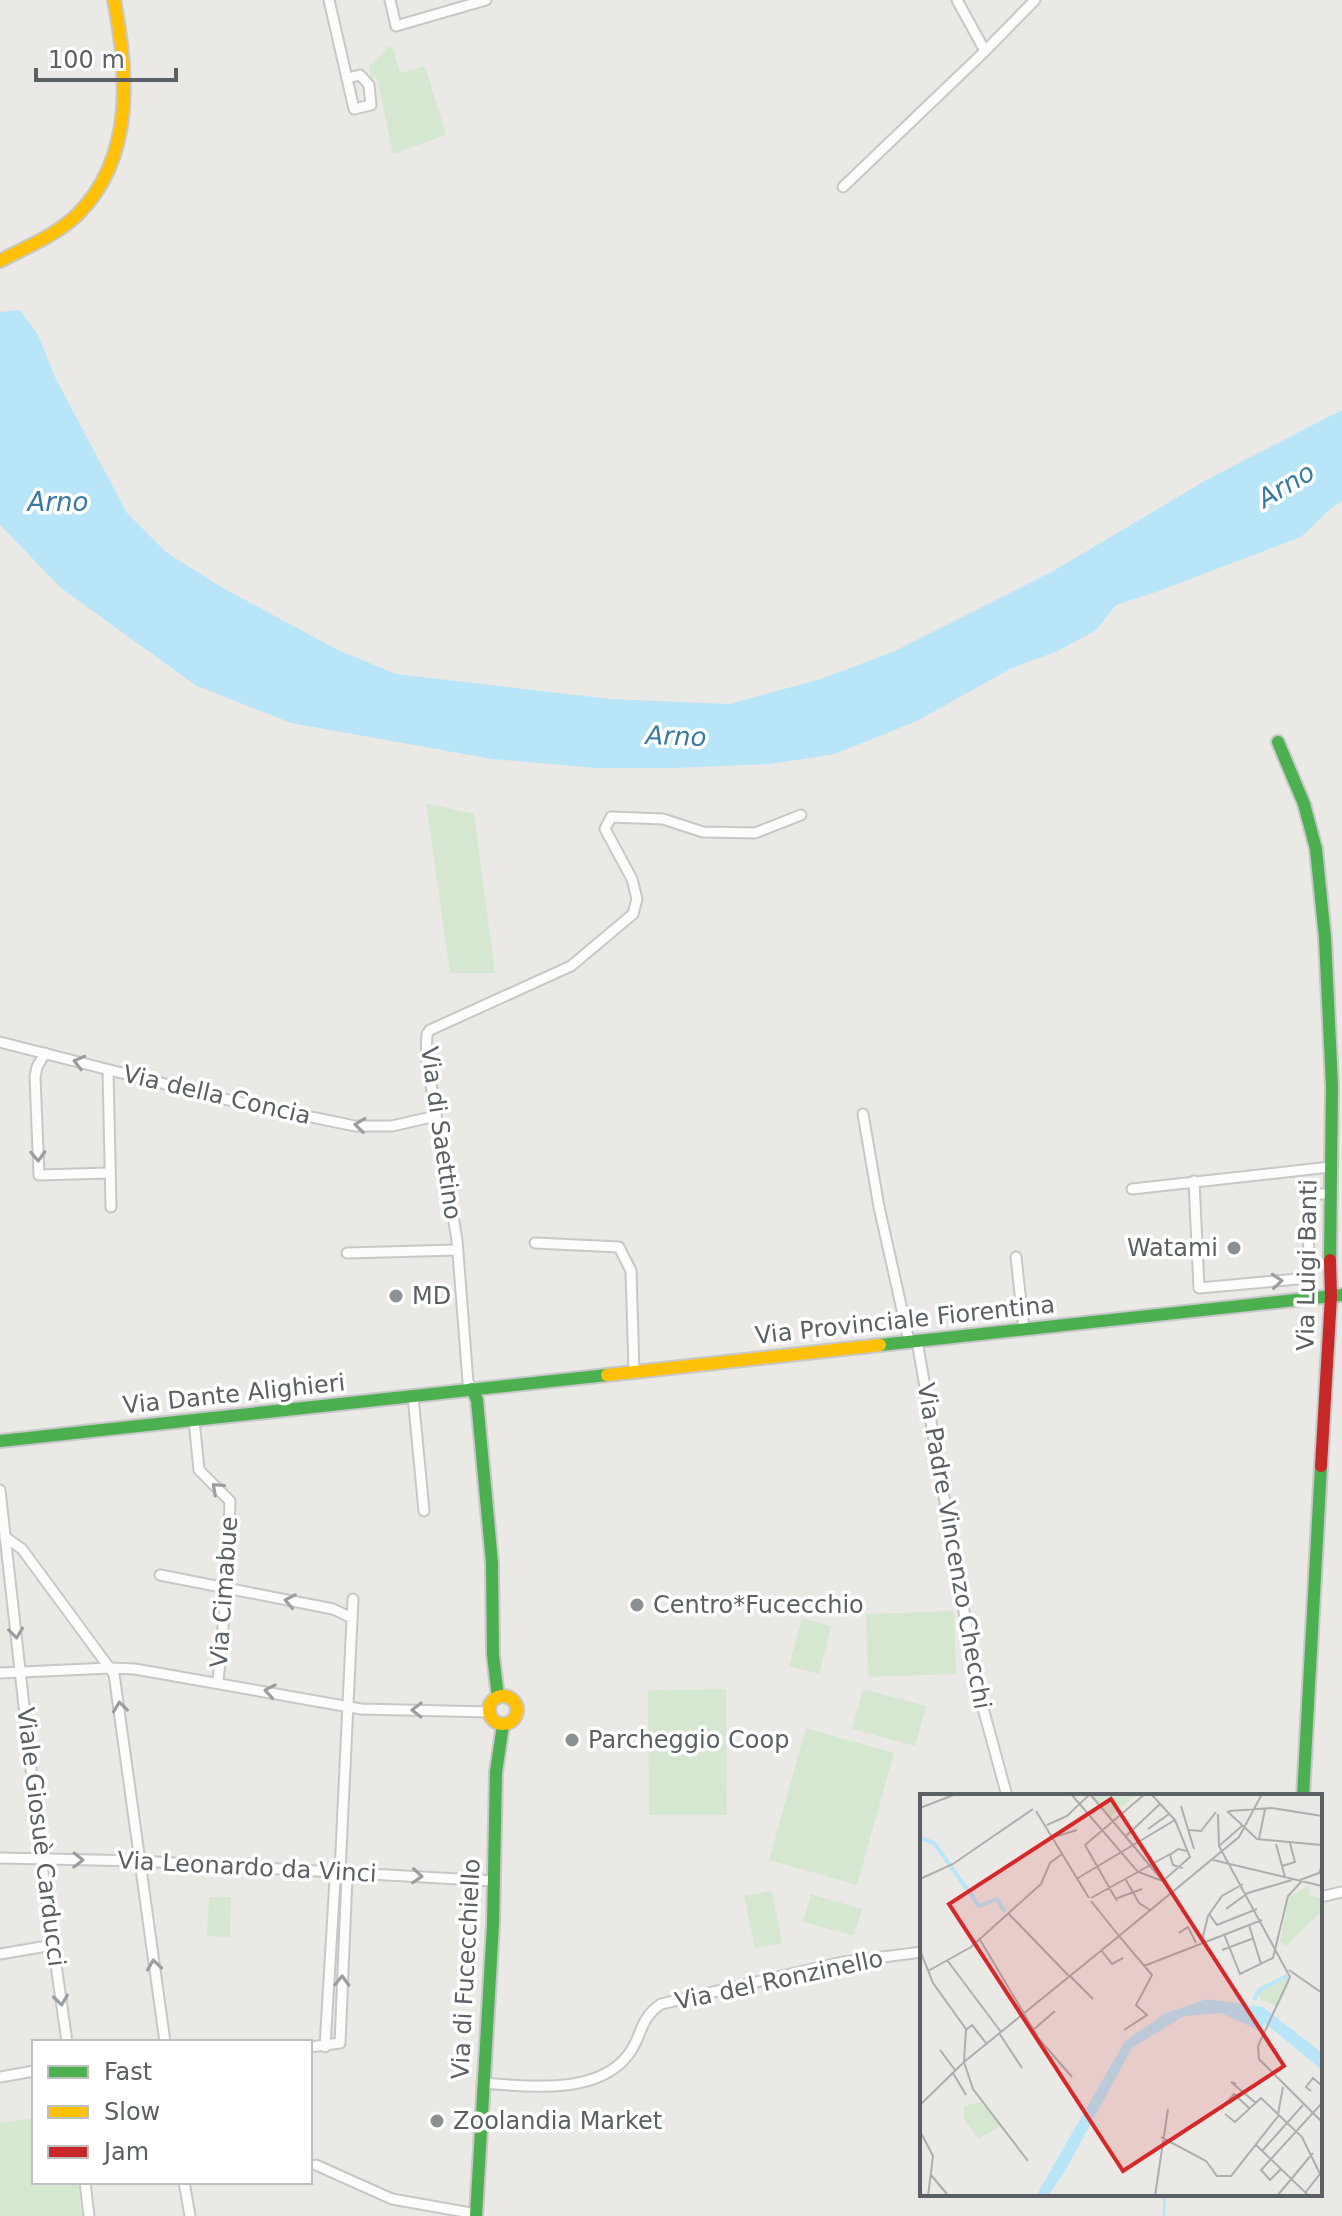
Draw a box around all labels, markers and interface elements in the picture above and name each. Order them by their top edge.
scale bar [36,32,176,82]
text: 100 m [48,46,125,74]
water label: Arno [1250,456,1320,515]
water label: Arno [26,487,88,517]
water label: Arno [643,720,707,752]
street label: Via di Saettino [415,1045,467,1221]
one-way arrow [72,1055,86,1071]
street label: Via della Concia [120,1060,314,1130]
one-way arrow [353,1117,366,1134]
one-way arrow [30,1150,47,1163]
street label: Via Luigi Banti [1292,1179,1322,1351]
place label: Watami [1127,1234,1218,1262]
marker: Watami [1225,1239,1243,1257]
one-way arrow [1271,1272,1284,1289]
place label: MD [412,1282,451,1310]
marker: MD [387,1287,405,1305]
street label: Via Provinciale Fiorentina [754,1290,1056,1350]
street label: Via Dante Alighieri [122,1368,346,1420]
street label: Via Padre Vincenzo Checchi [911,1381,997,1711]
one-way arrow [212,1483,226,1498]
street label: Via Cimabue [205,1515,243,1669]
place label: Centro*Fucecchio [653,1591,864,1619]
one-way arrow [283,1593,297,1610]
marker: Centro*Fucecchio [628,1596,646,1614]
one-way arrow [8,1627,25,1640]
one-way arrow [263,1684,277,1701]
one-way arrow [112,1700,129,1714]
one-way arrow [410,1701,423,1718]
street label: Viale Giosuè Carducci [11,1706,71,1968]
place label: Parcheggio Coop [588,1726,789,1754]
marker: Parcheggio Coop [563,1731,581,1749]
inset map [920,1794,1322,2196]
street label: Via Leonardo da Vinci [117,1846,377,1888]
one-way arrow [72,1851,85,1869]
street label: Via di Fucecchiello [446,1858,486,2080]
one-way arrow [411,1868,424,1885]
street label: Via del Ronzinello [672,1944,886,2016]
one-way arrow [146,1958,163,1971]
one-way arrow [334,1974,351,1987]
one-way arrow [52,1993,69,2007]
legend [32,2040,312,2184]
text: Fast [104,2058,152,2086]
text: Slow [104,2098,160,2126]
place label: Zoolandia Market [453,2107,662,2135]
marker: Zoolandia Market [428,2112,446,2130]
text: Jam [102,2138,149,2166]

